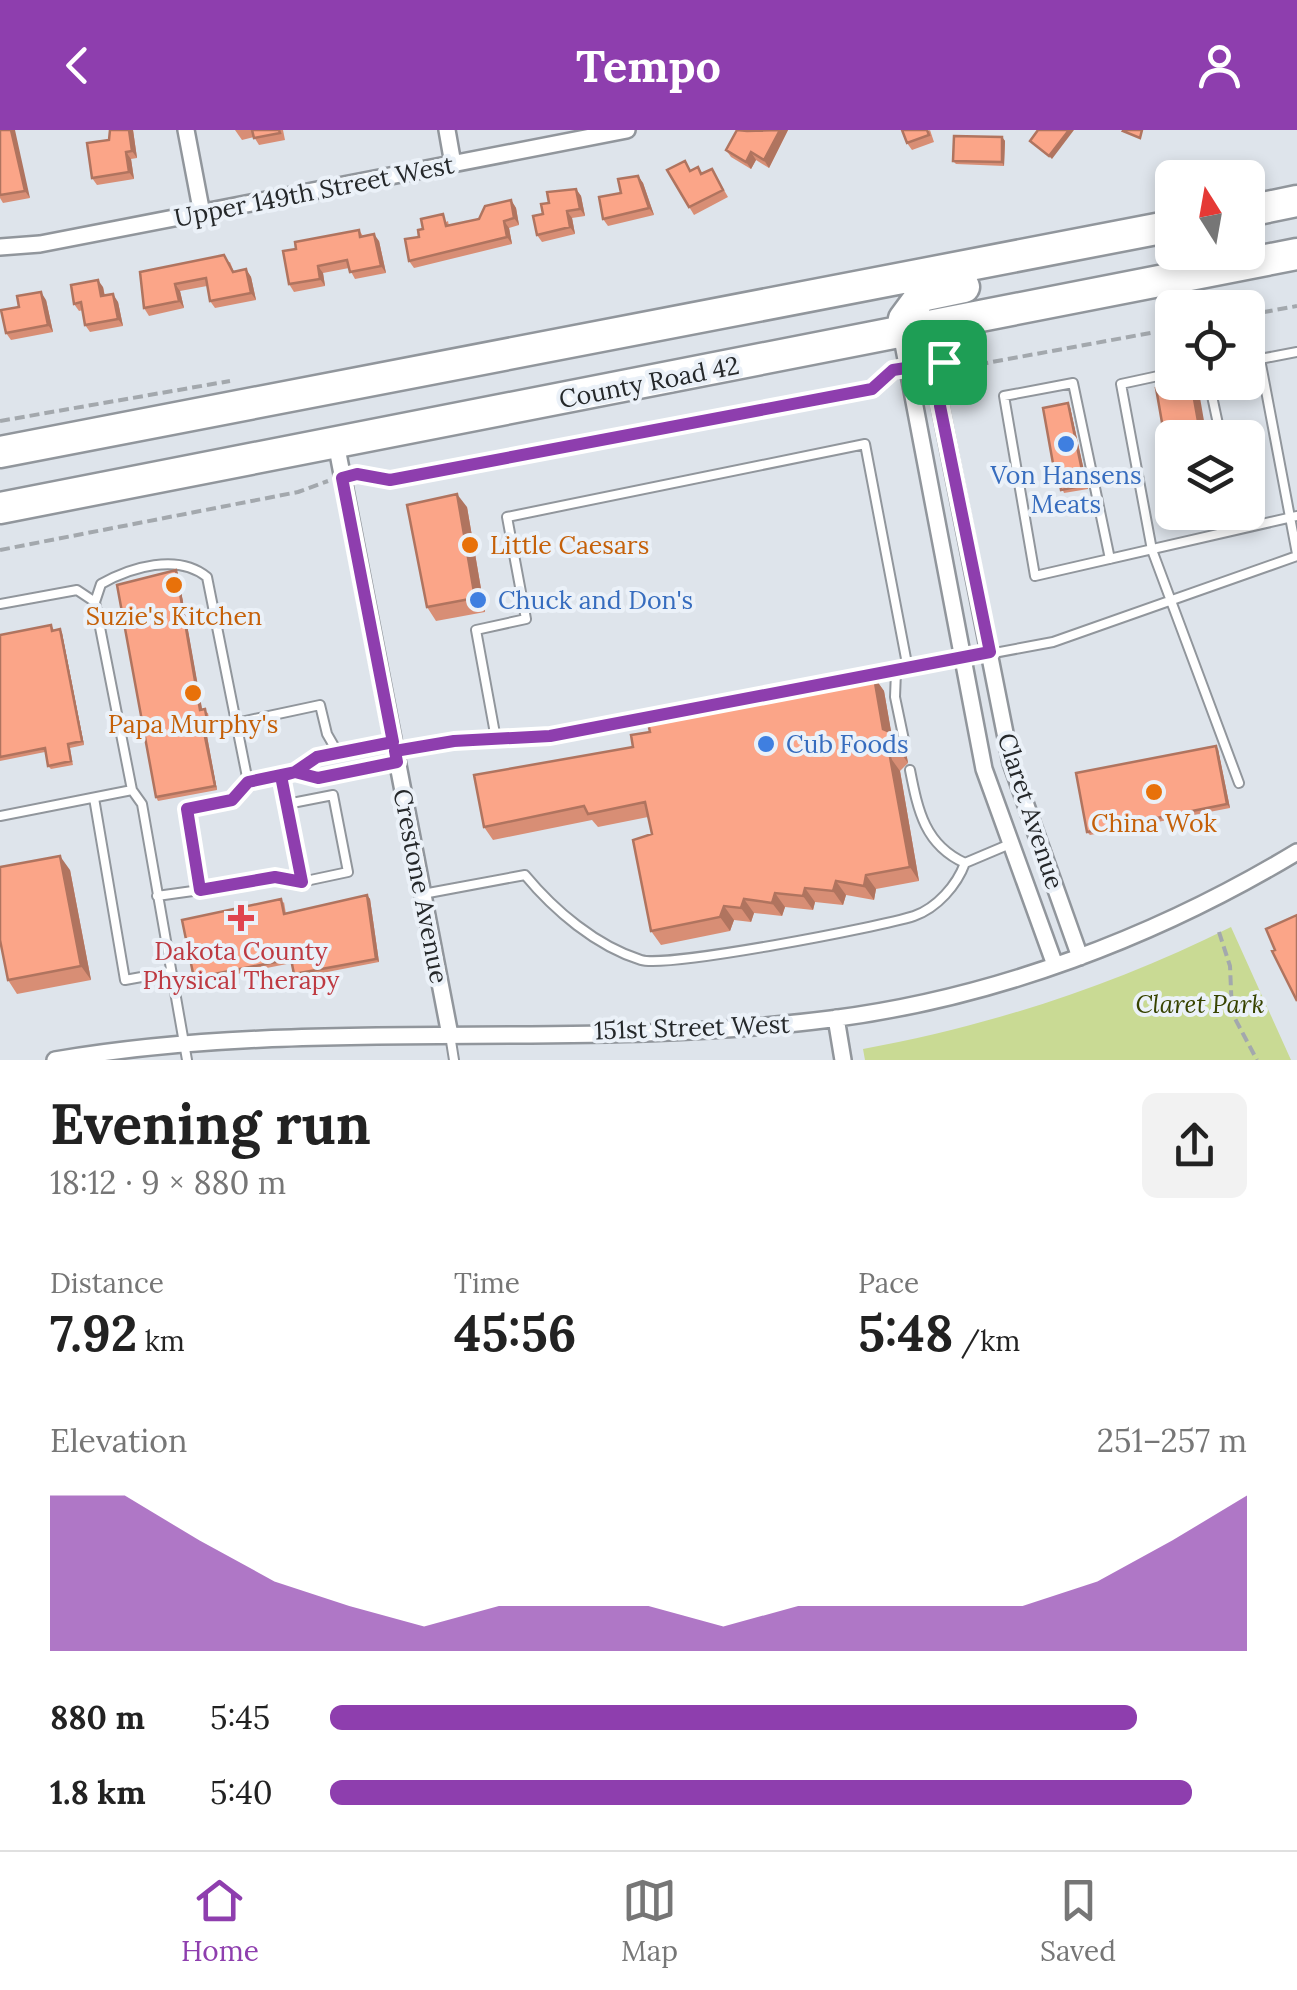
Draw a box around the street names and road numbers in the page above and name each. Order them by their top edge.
street label: Upper 149th Street West [172,148,457,234]
street label: County Road 42 [556,349,742,415]
street label: Claret Avenue [991,729,1071,893]
street label: Crestone Avenue [386,786,456,986]
street label: 151st Street West [594,1008,791,1046]

